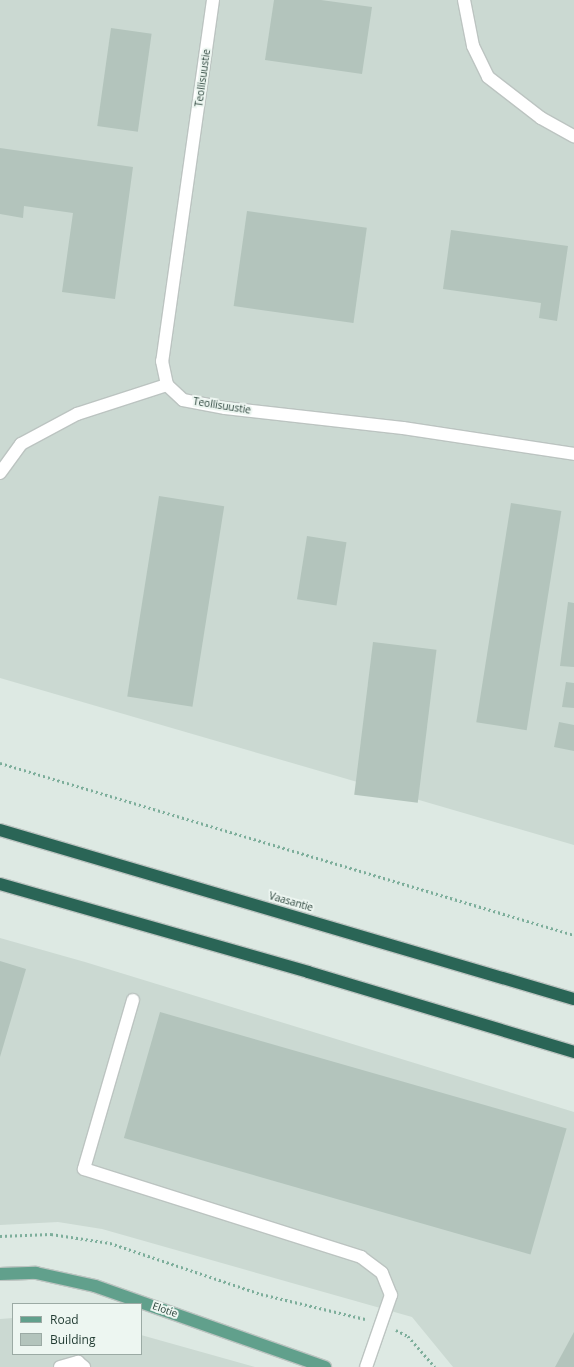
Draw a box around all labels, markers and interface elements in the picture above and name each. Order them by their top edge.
street label: Teollisuustie [193,48,213,108]
street label: Teollisuustie [192,396,252,416]
street label: Vaasantie [268,890,314,914]
street label: Elotie [151,1300,179,1320]
legend [12,1303,142,1355]
text: Road [50,1311,79,1328]
text: Building [50,1331,95,1348]

